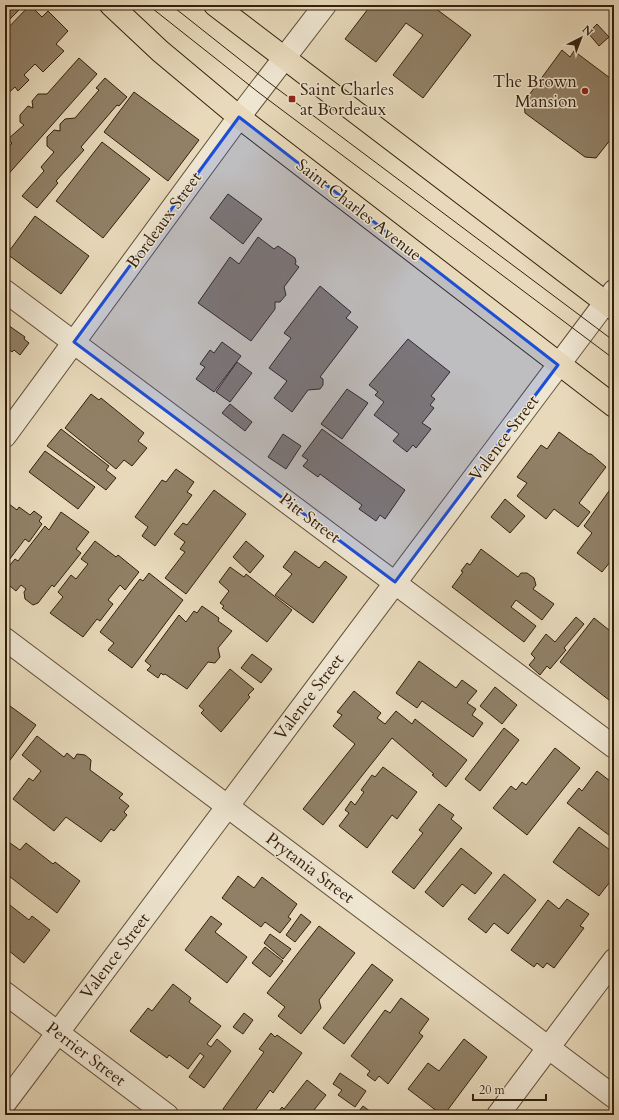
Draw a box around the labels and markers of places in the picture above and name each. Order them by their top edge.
place label: The Brown Mansion [493,70,577,113]
place label: Saint Charles at Bordeaux [300,78,394,121]
marker: The Brown Mansion [580,86,590,96]
marker: Saint Charles at Bordeaux [287,94,297,104]

